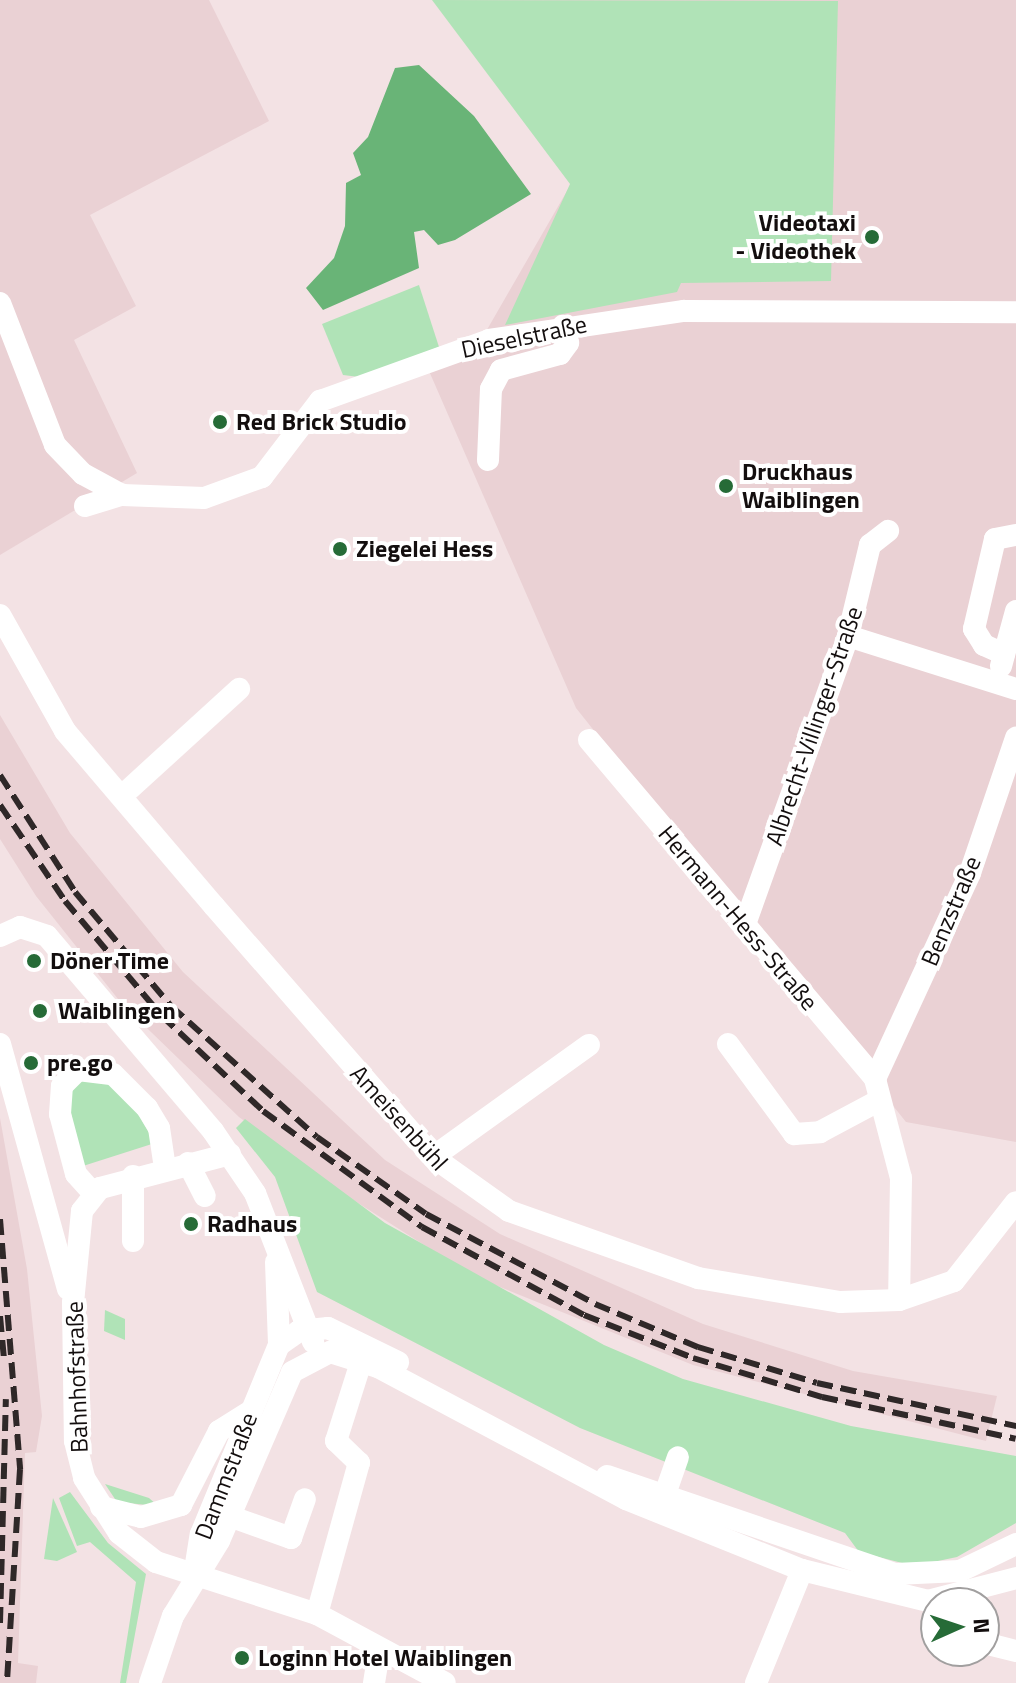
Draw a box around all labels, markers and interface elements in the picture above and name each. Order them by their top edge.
place label: Videotaxi - Videothek [735,209,856,265]
marker: Videotaxi - Videothek [863,228,881,246]
street label: Dieselstraße [459,310,589,364]
place label: Red Brick Studio [236,408,407,436]
marker: Red Brick Studio [211,413,229,431]
place label: Druckhaus Waiblingen [742,458,860,514]
marker: Druckhaus Waiblingen [717,477,735,495]
place label: Ziegelei Hess [356,535,493,563]
marker: Ziegelei Hess [331,540,349,558]
street label: Albrecht-Villinger-Straße [760,603,868,849]
street label: Hermann-Hess-Straße [652,820,824,1016]
street label: Benzstraße [915,852,987,970]
place label: Döner Time [50,947,169,975]
marker: Döner Time [25,952,43,970]
place label: Waiblingen [58,997,176,1025]
marker: Waiblingen [29,1000,51,1022]
place label: pre.go [47,1049,113,1077]
marker: pre.go [22,1054,40,1072]
street label: Ameisenbühl [344,1059,454,1177]
place label: Radhaus [207,1210,297,1238]
marker: Radhaus [182,1215,200,1233]
street label: Bahnhofstraße [60,1301,94,1453]
street label: Dammstraße [189,1409,263,1543]
north arrow [920,1587,1000,1667]
text: N [965,1617,999,1634]
place label: Loginn Hotel Waiblingen [258,1644,512,1672]
marker: Loginn Hotel Waiblingen [233,1649,251,1667]

